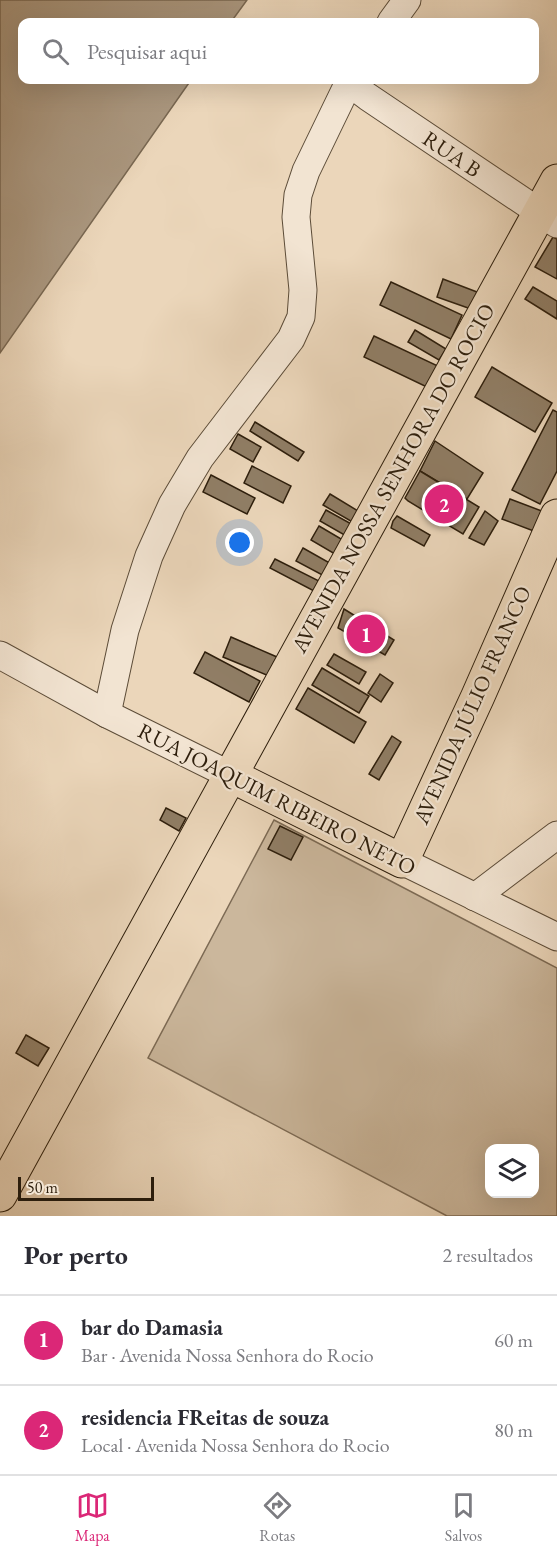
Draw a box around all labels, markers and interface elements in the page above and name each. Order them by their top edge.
search box [18,18,539,84]
icon: search [39,35,72,68]
text: Pesquisar aqui [87,37,207,66]
street label: RUA B [417,124,487,184]
street label: AVENIDA NOSSA SENHORA DO ROCIO [284,298,501,659]
pin: 2 [424,482,464,526]
your location [225,528,254,557]
street label: AVENIDA JÚLIO FRANCO [406,581,538,830]
pin: 1 [346,612,386,656]
street label: RUA JOAQUIM RIBEIRO NETO [133,716,421,882]
map controls [485,1144,539,1198]
button: layers [485,1144,539,1198]
scale bar [18,1174,154,1202]
text: 50 m [27,1177,58,1198]
text: Por perto [24,1238,128,1272]
text: 2 resultados [442,1242,533,1268]
text: bar do Damasia [81,1313,223,1342]
text: 1 [38,1327,49,1353]
text: 60 m [494,1327,533,1353]
text: Bar · Avenida Nossa Senhora do Rocio [81,1342,374,1368]
text: residencia FReitas de souza [81,1403,329,1432]
text: 2 [38,1417,49,1443]
text: 80 m [494,1417,533,1443]
text: Local · Avenida Nossa Senhora do Rocio [81,1432,390,1458]
tab: Mapa [75,1489,110,1546]
tab: Rotas [259,1489,295,1546]
tab: Salvos [445,1489,482,1546]

